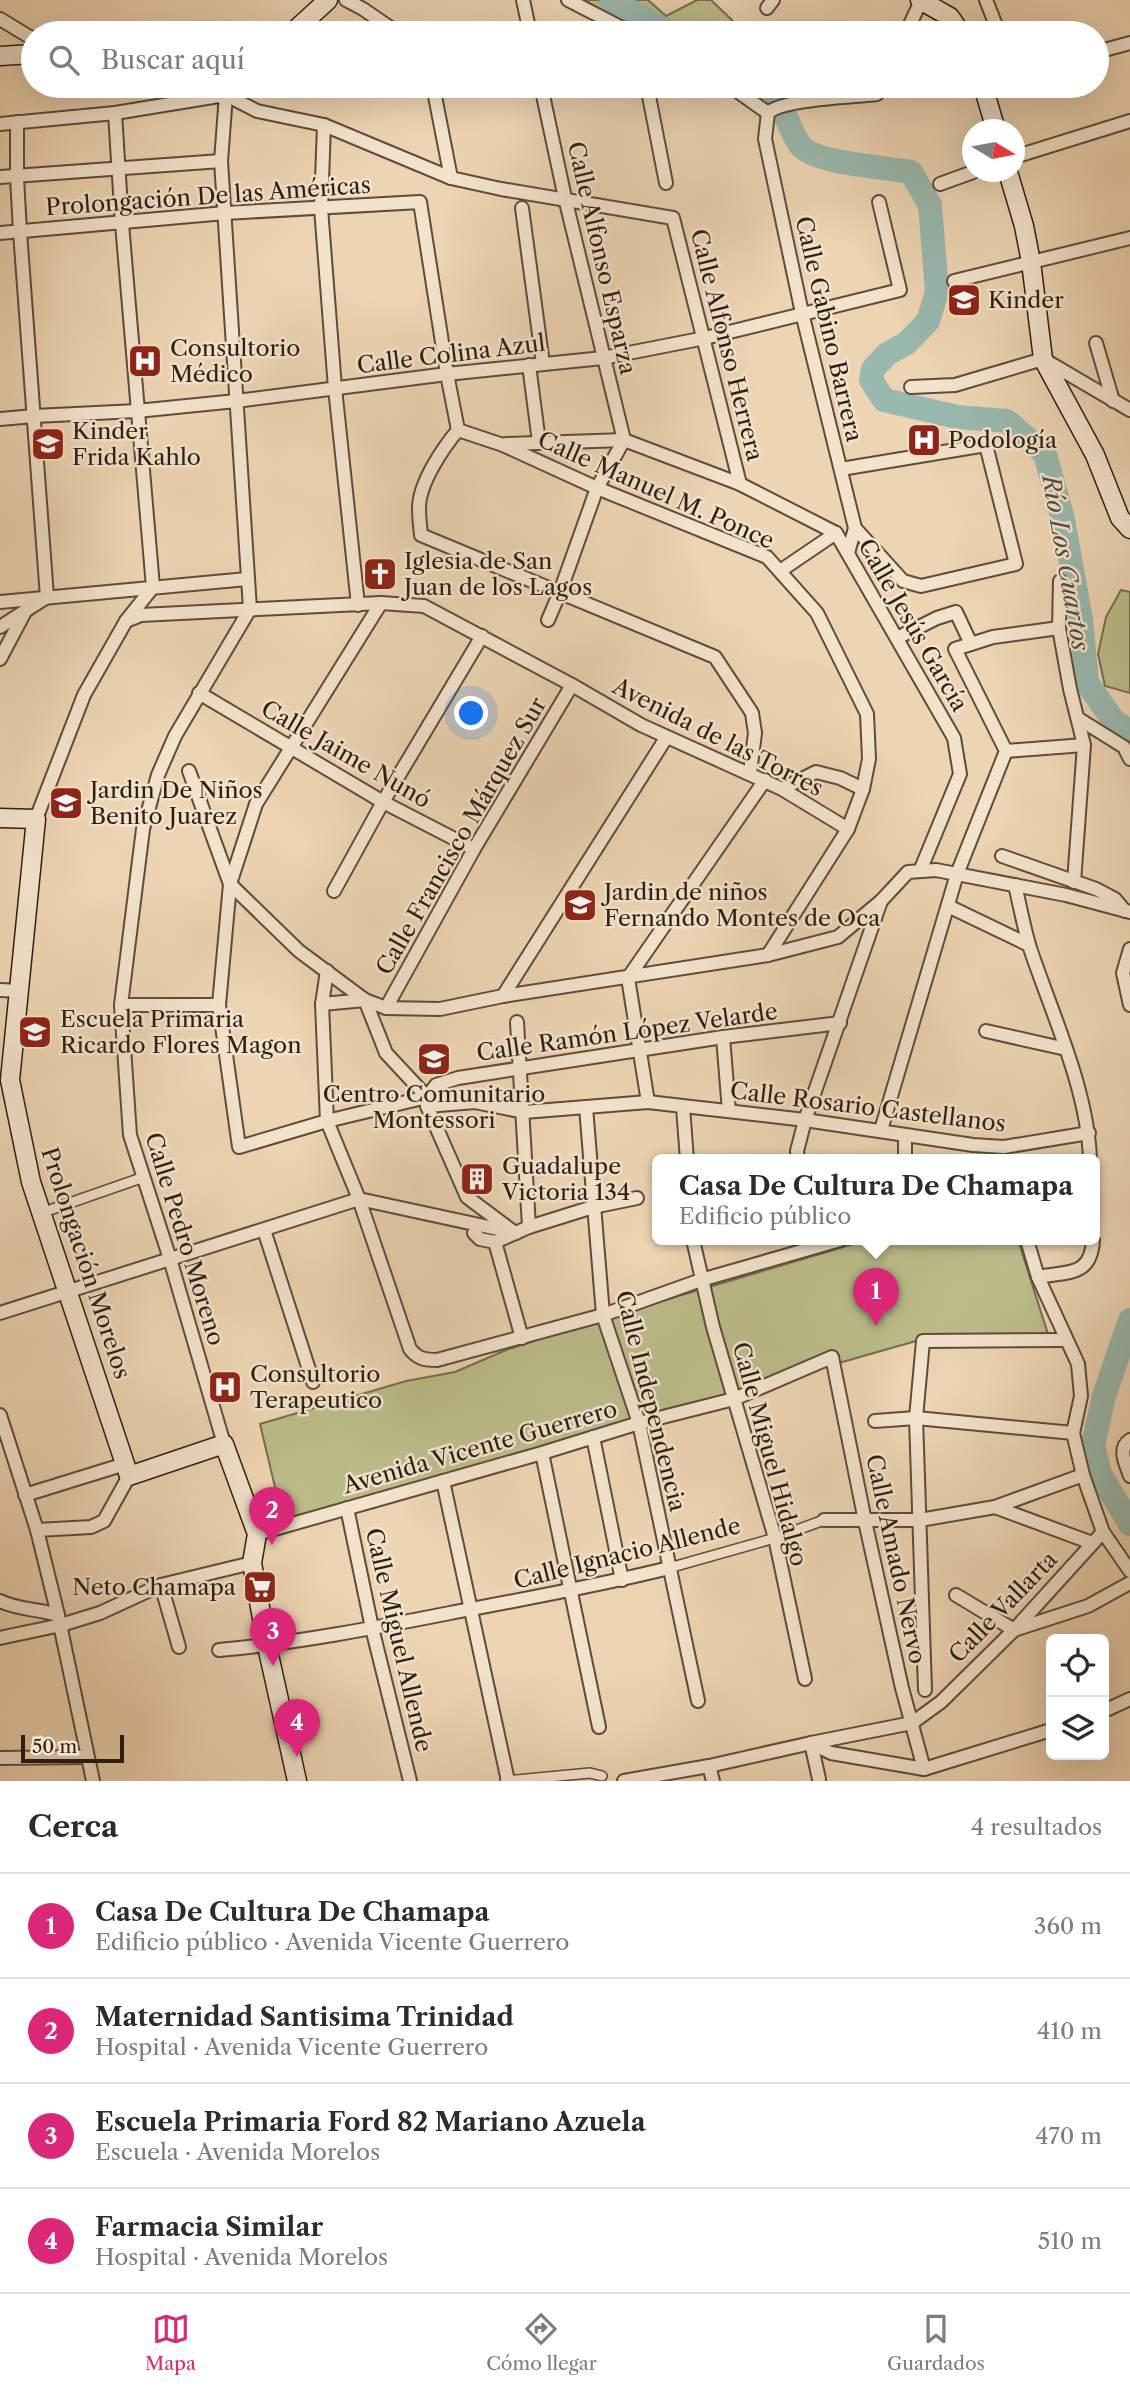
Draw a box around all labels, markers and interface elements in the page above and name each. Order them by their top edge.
search box [21,21,1109,98]
icon: search [45,41,83,79]
text: Buscar aquí [101,44,245,76]
north arrow [962,119,1025,182]
street label: Calle Alfonso Esparza [562,139,643,378]
street label: Prolongación De las Américas [44,171,372,221]
street label: Calle Gabino Barrera [789,214,869,445]
street label: Calle Alfonso Herrera [685,226,770,465]
school or university icon: Kinder [945,281,983,319]
place label: Kinder [988,286,1064,314]
street label: Calle Colina Azul [355,329,547,379]
place label: Consultorio Médico [170,334,300,388]
hospital icon: Consultorio Médico [126,342,164,380]
place label: Kinder Frida Kahlo [72,417,201,471]
hospital icon: Podología [905,421,943,459]
school or university icon: Kinder Frida Kahlo [29,425,67,463]
street label: Calle Manuel M. Ponce [534,425,778,555]
place label: Podología [948,426,1058,454]
water label: Río Los Cuartos [1036,471,1096,654]
street label: Calle Jesús García [852,534,974,717]
place label: Iglesia de San Juan de los Lagos [401,547,592,601]
church icon: Iglesia de San Juan de los Lagos [361,555,399,593]
street label: Avenida de las Torres [607,671,828,802]
street label: Calle Francisco Márquez Sur [370,692,552,980]
street label: Calle Jaime Nunó [256,694,436,814]
your location [454,696,488,730]
place label: Jardin De Niños Benito Juarez [87,776,263,830]
school or university icon: Jardin De Niños Benito Juarez [47,784,85,822]
place label: Jardin de niños Fernando Montes de Oca [601,878,881,932]
school or university icon: Jardin de niños Fernando Montes de Oca [561,886,599,924]
street label: Calle Ramón López Velarde [475,997,779,1067]
place label: Escuela Primaria Ricardo Flores Magon [60,1005,302,1059]
school or university icon: Escuela Primaria Ricardo Flores Magon [16,1013,54,1051]
school or university icon: Centro Comunitario Montessori [415,1040,453,1078]
street label: Calle Rosario Castellanos [729,1076,1007,1138]
place label: Centro Comunitario Montessori [323,1080,545,1134]
street label: Calle Pedro Moreno [139,1129,231,1349]
street label: Prolongación Morelos [35,1144,137,1382]
place label: Guadalupe Victoria 134 [501,1152,630,1206]
popup [652,1154,1100,1245]
building icon: Guadalupe Victoria 134 [458,1160,496,1198]
text: Casa De Cultura De Chamapa [679,1170,1073,1202]
text: Edificio público [679,1202,851,1230]
pin: 1 [853,1268,899,1326]
street label: Calle Independencia [610,1288,692,1515]
street label: Calle Miguel Hidalgo [727,1339,813,1569]
place label: Consultorio Terapeutico [250,1360,382,1414]
hospital icon: Consultorio Terapeutico [206,1368,244,1406]
street label: Avenida Vicente Guerrero [339,1394,620,1500]
street label: Calle Amado Nervo [860,1452,932,1666]
pin: 2 [249,1487,295,1545]
street label: Calle Ignacio Allende [511,1511,743,1595]
street label: Calle Miguel Allende [360,1525,438,1755]
street label: Calle Vallarta [943,1545,1064,1669]
supermarket icon: Neto Chamapa [241,1568,279,1606]
place label: Neto Chamapa [72,1573,237,1601]
pin: 3 [250,1608,296,1666]
map controls [1046,1634,1109,1760]
button: locate [1046,1634,1109,1697]
button: layers [1046,1697,1109,1760]
pin: 4 [274,1699,320,1757]
scale bar [21,1732,124,1764]
text: 50 m [32,1735,77,1758]
text: Cerca [28,1808,118,1845]
text: 4 resultados [971,1813,1102,1841]
text: Casa De Cultura De Chamapa [95,1896,490,1928]
text: 1 [46,1912,56,1940]
text: 360 m [1034,1912,1102,1940]
text: Edificio público · Avenida Vicente Guerrero [95,1928,569,1956]
text: Maternidad Santisima Trinidad [95,2001,514,2033]
text: 2 [44,2017,58,2045]
text: 410 m [1037,2017,1102,2045]
text: Hospital · Avenida Vicente Guerrero [95,2033,488,2061]
text: Escuela Primaria Ford 82 Mariano Azuela [95,2106,646,2138]
text: 3 [45,2122,58,2150]
text: 470 m [1035,2122,1102,2150]
text: Escuela · Avenida Morelos [95,2138,380,2166]
text: Farmacia Similar [95,2211,323,2243]
text: 4 [44,2227,58,2255]
text: 510 m [1038,2227,1102,2255]
text: Hospital · Avenida Morelos [95,2243,388,2271]
tab: Mapa [145,2310,196,2375]
tab: Cómo llegar [486,2310,597,2375]
tab: Guardados [887,2310,985,2375]

